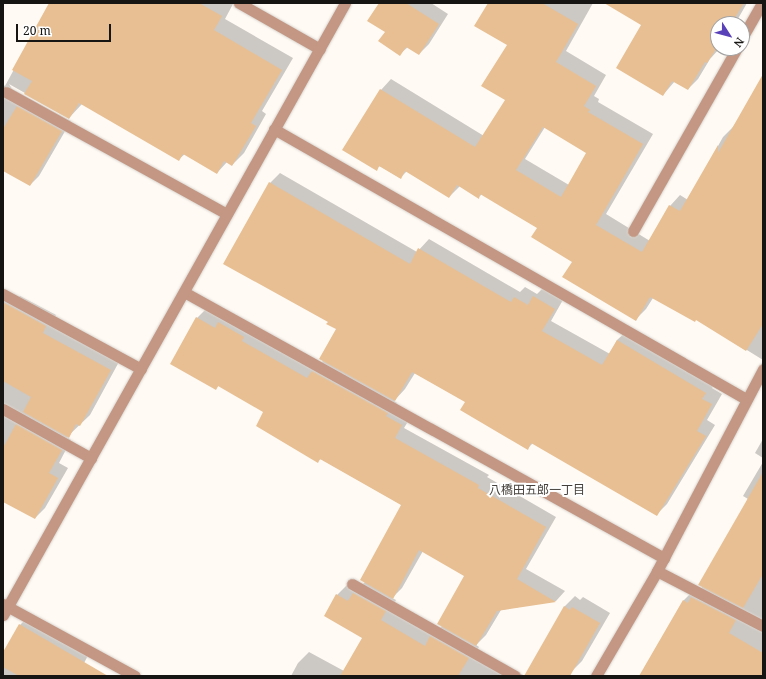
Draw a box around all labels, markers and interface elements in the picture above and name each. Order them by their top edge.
scale bar [18,16,113,42]
north arrow [710,16,750,56]
text: 20 m [23,22,51,39]
text: N [731,35,748,51]
district label: 八橋田五郎一丁目 [489,483,585,497]

